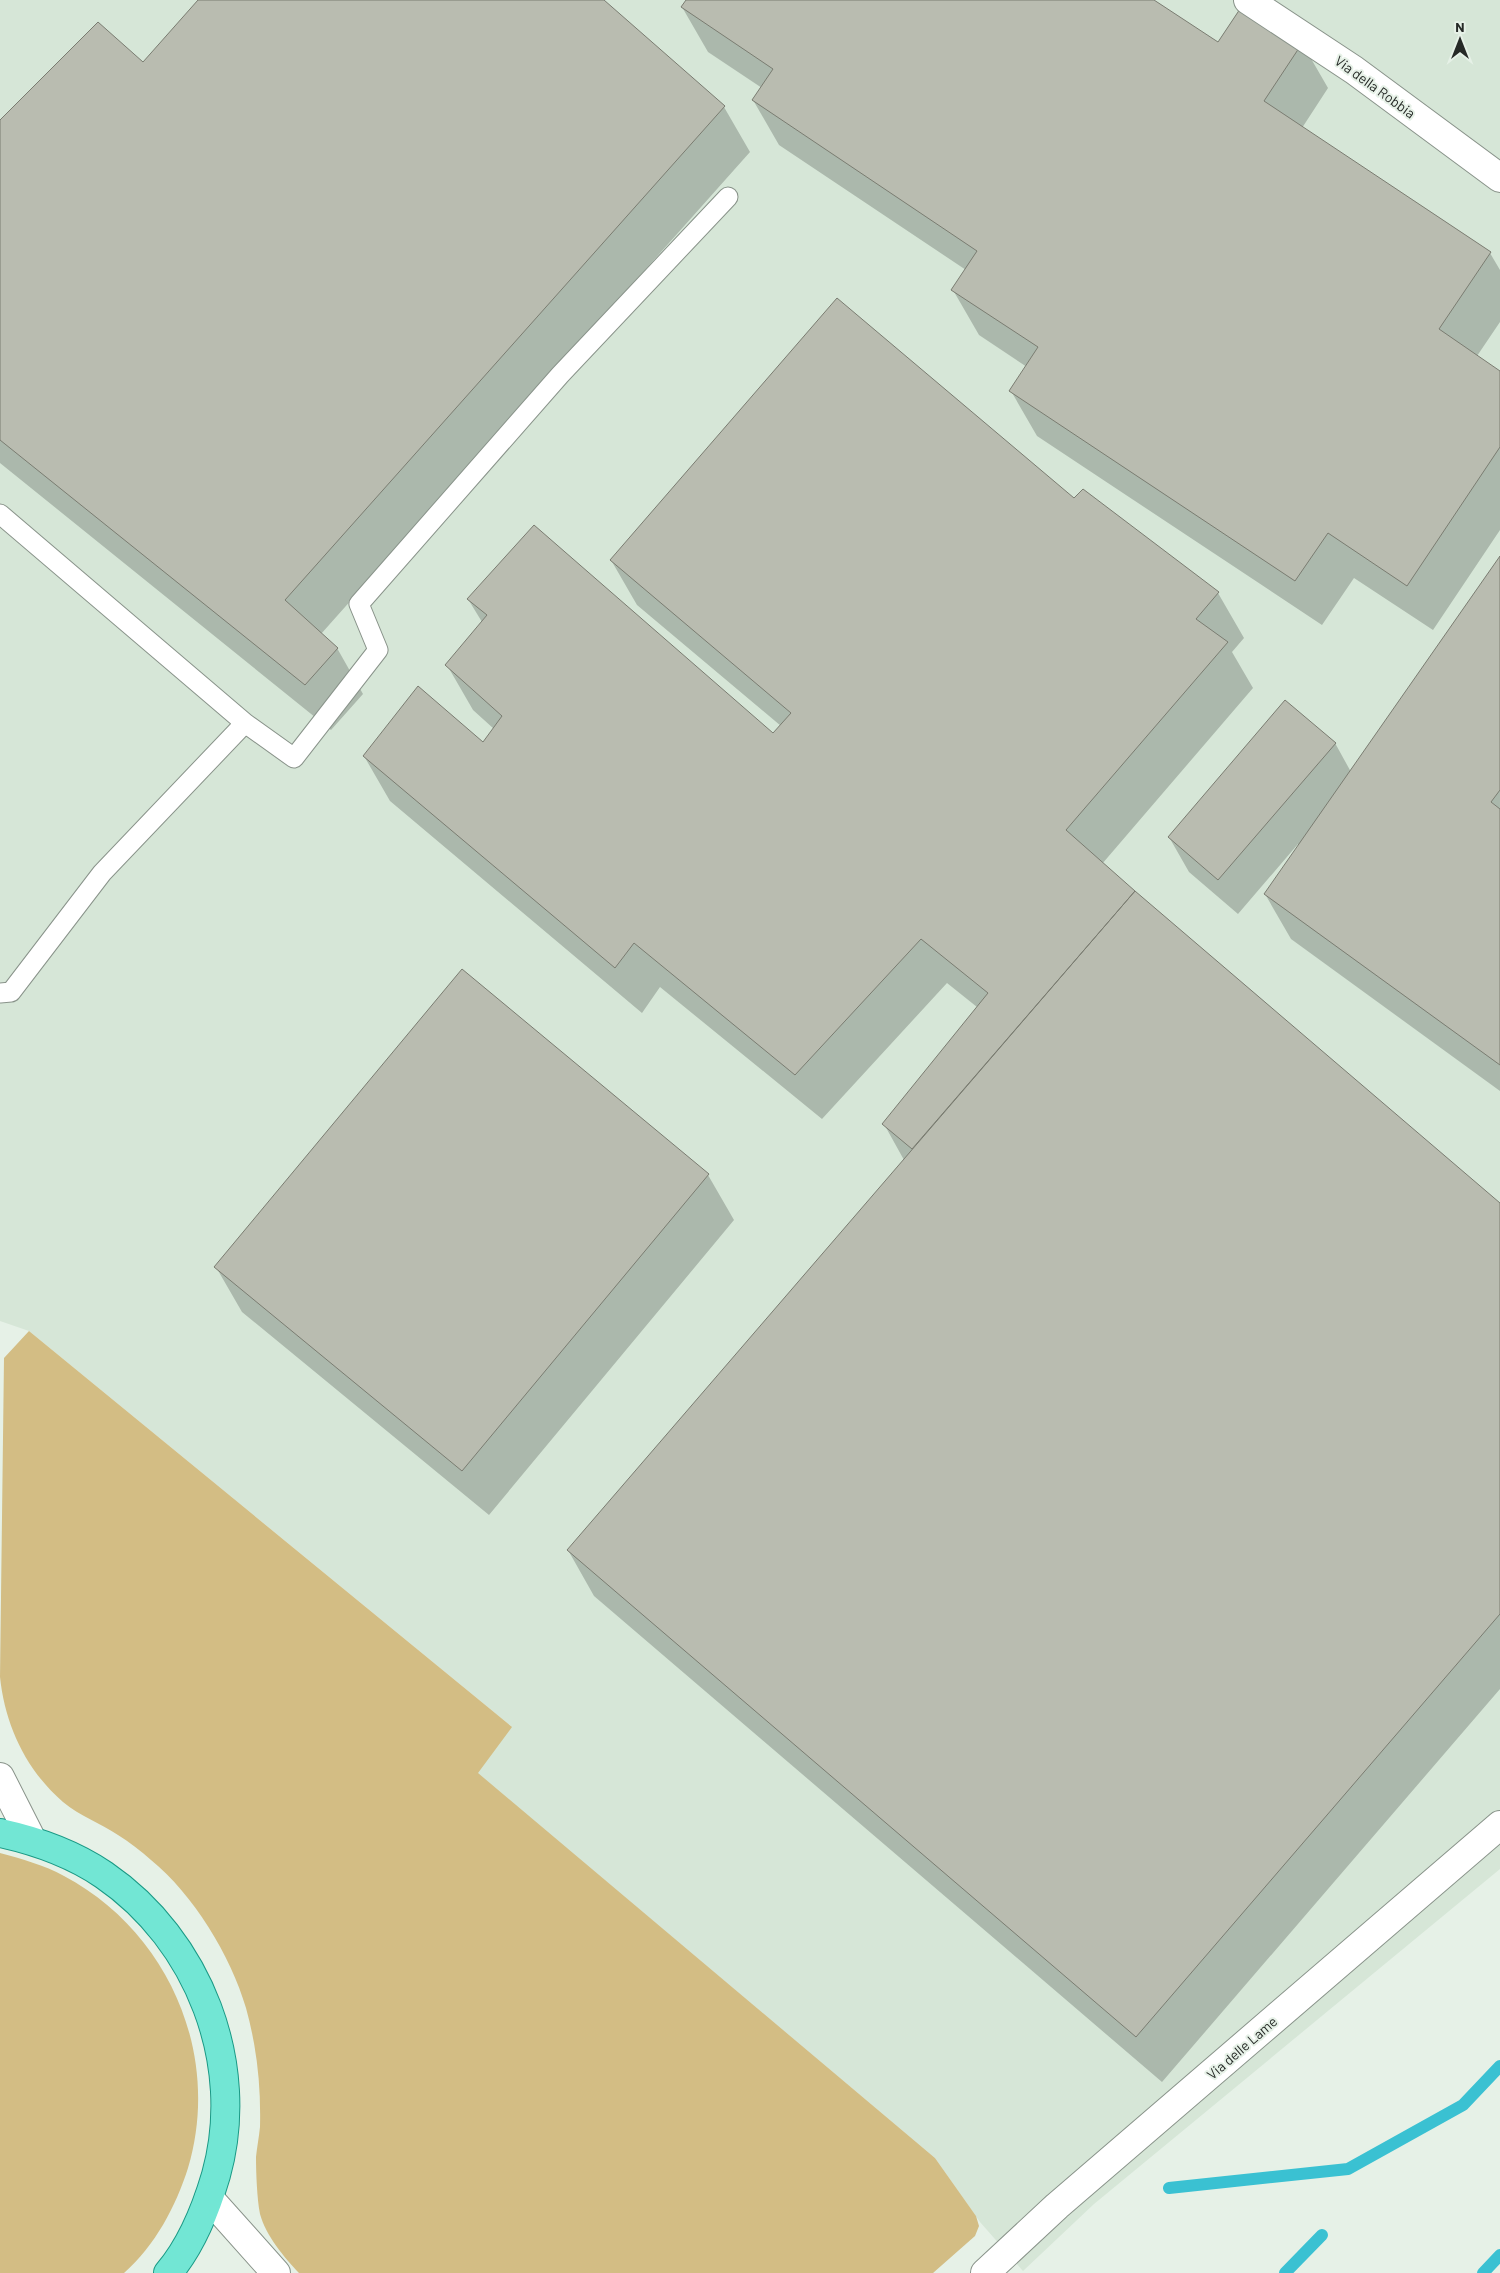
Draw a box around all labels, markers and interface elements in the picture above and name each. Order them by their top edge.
north arrow [1435,15,1485,65]
text: N [1455,18,1465,35]
street label: Via della Robbia [1332,52,1419,122]
street label: Via delle Lame [1203,2012,1280,2083]

